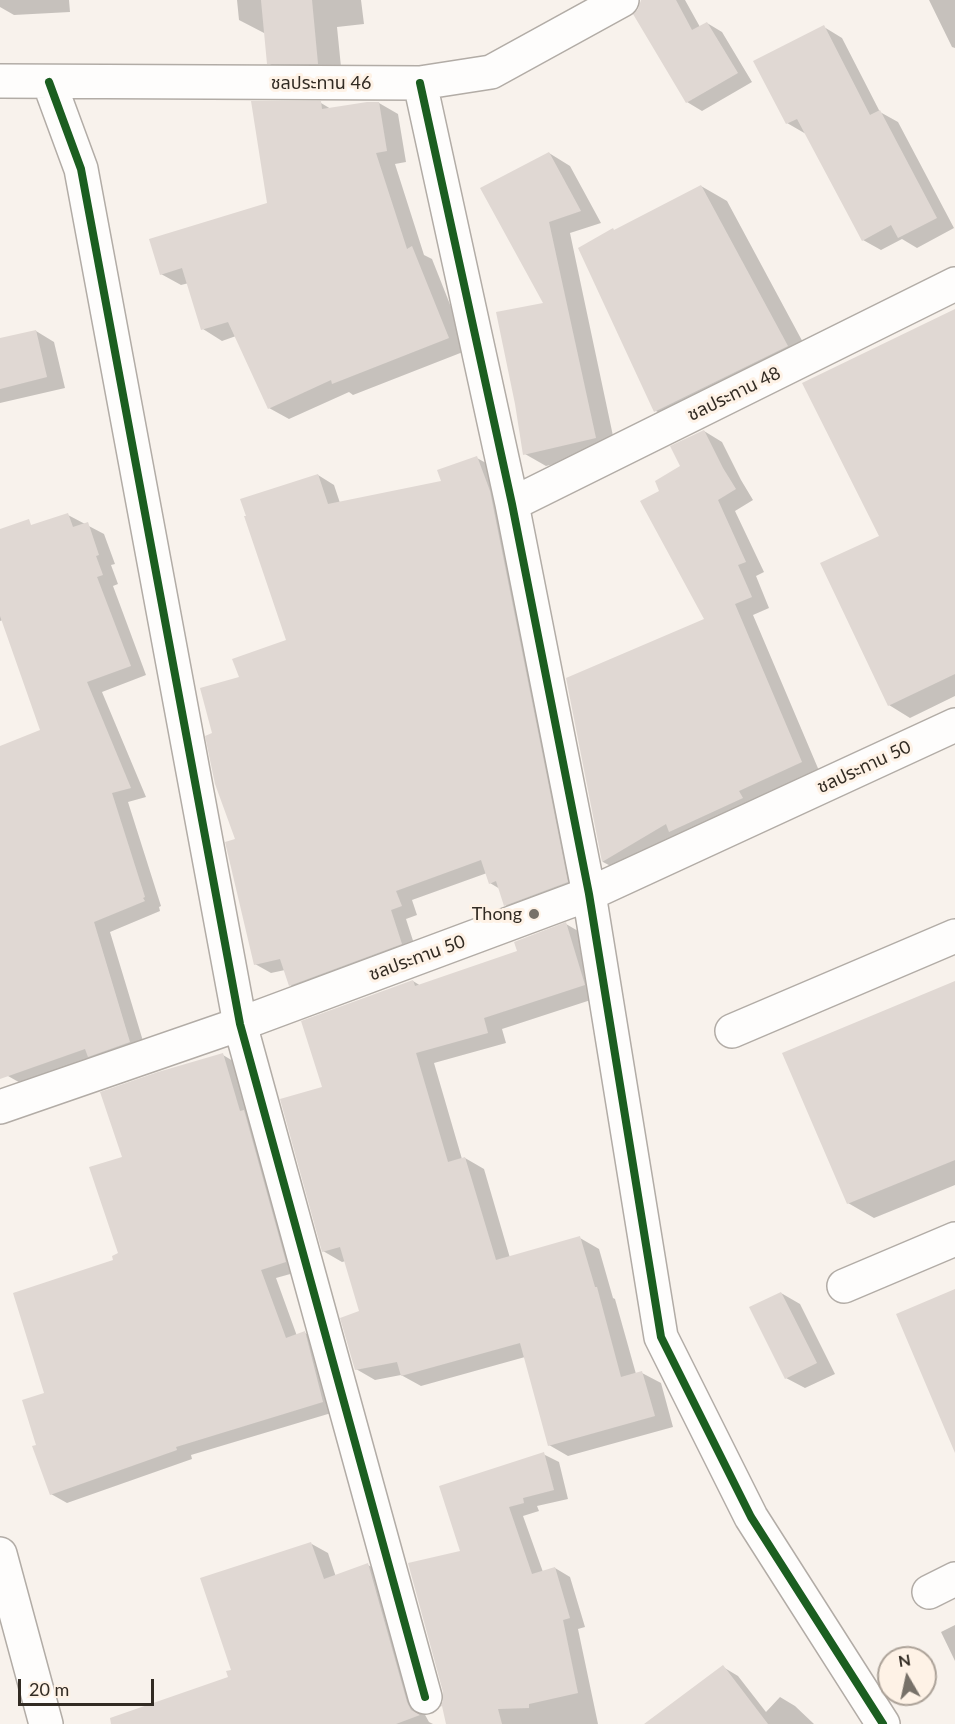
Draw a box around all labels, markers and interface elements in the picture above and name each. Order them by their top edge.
street label: ชลประทาน 46 [271,72,371,94]
street label: ชลประทาน 48 [684,362,784,426]
street label: ชลประทาน 50 [814,736,914,798]
place label: Thong [472,903,522,925]
marker: Thong [527,907,541,921]
street label: ชลประทาน 50 [366,931,468,985]
north arrow [877,1646,937,1706]
text: N [897,1649,912,1670]
scale bar [21,1667,158,1705]
text: 20 m [29,1678,69,1700]

